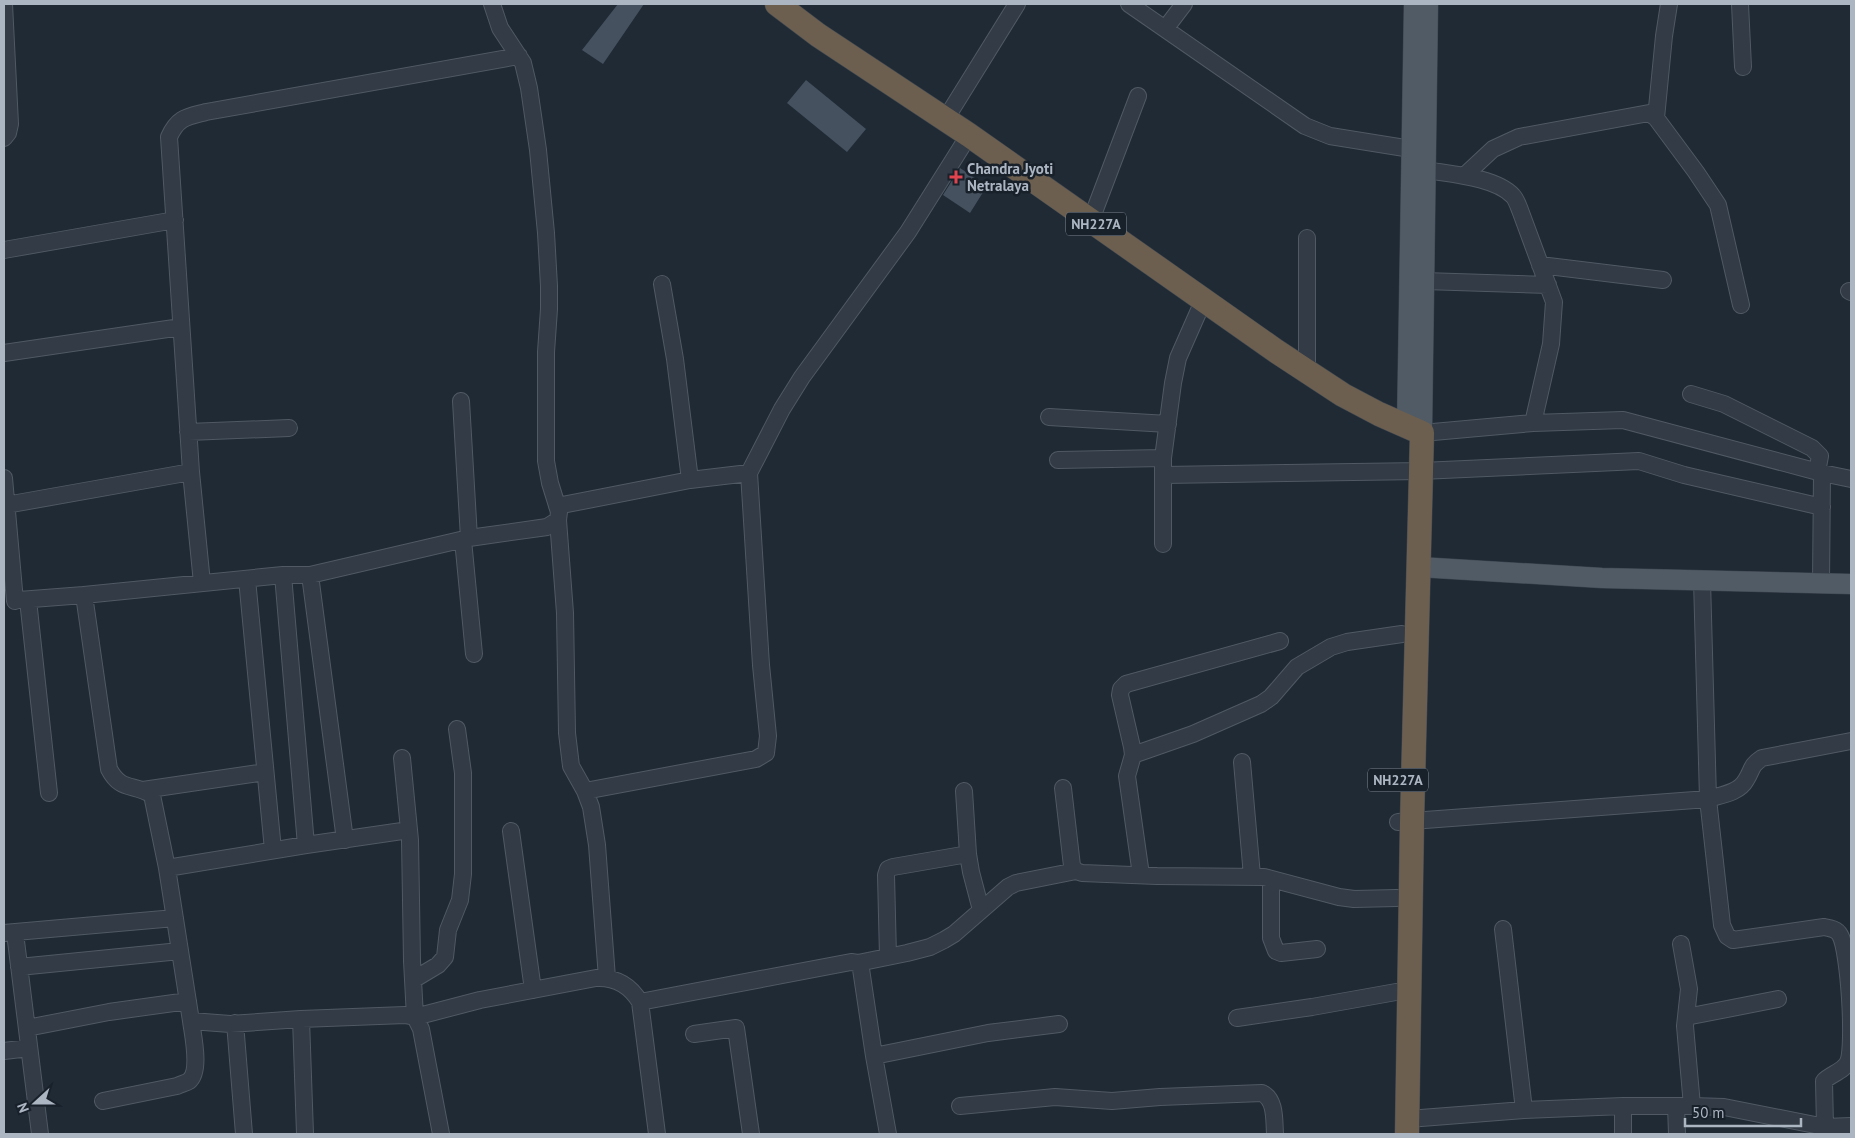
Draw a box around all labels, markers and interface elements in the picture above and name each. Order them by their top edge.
place label: Chandra Jyoti Netralaya [967,159,1053,195]
marker: Chandra Jyoti Netralaya [949,170,963,184]
road number: NH227A [1066,212,1126,235]
road number: NH227A [1368,768,1428,792]
north arrow [10,1078,60,1128]
scale bar [1685,1096,1801,1128]
text: N [13,1100,33,1115]
text: 50 m [1692,1103,1725,1122]

